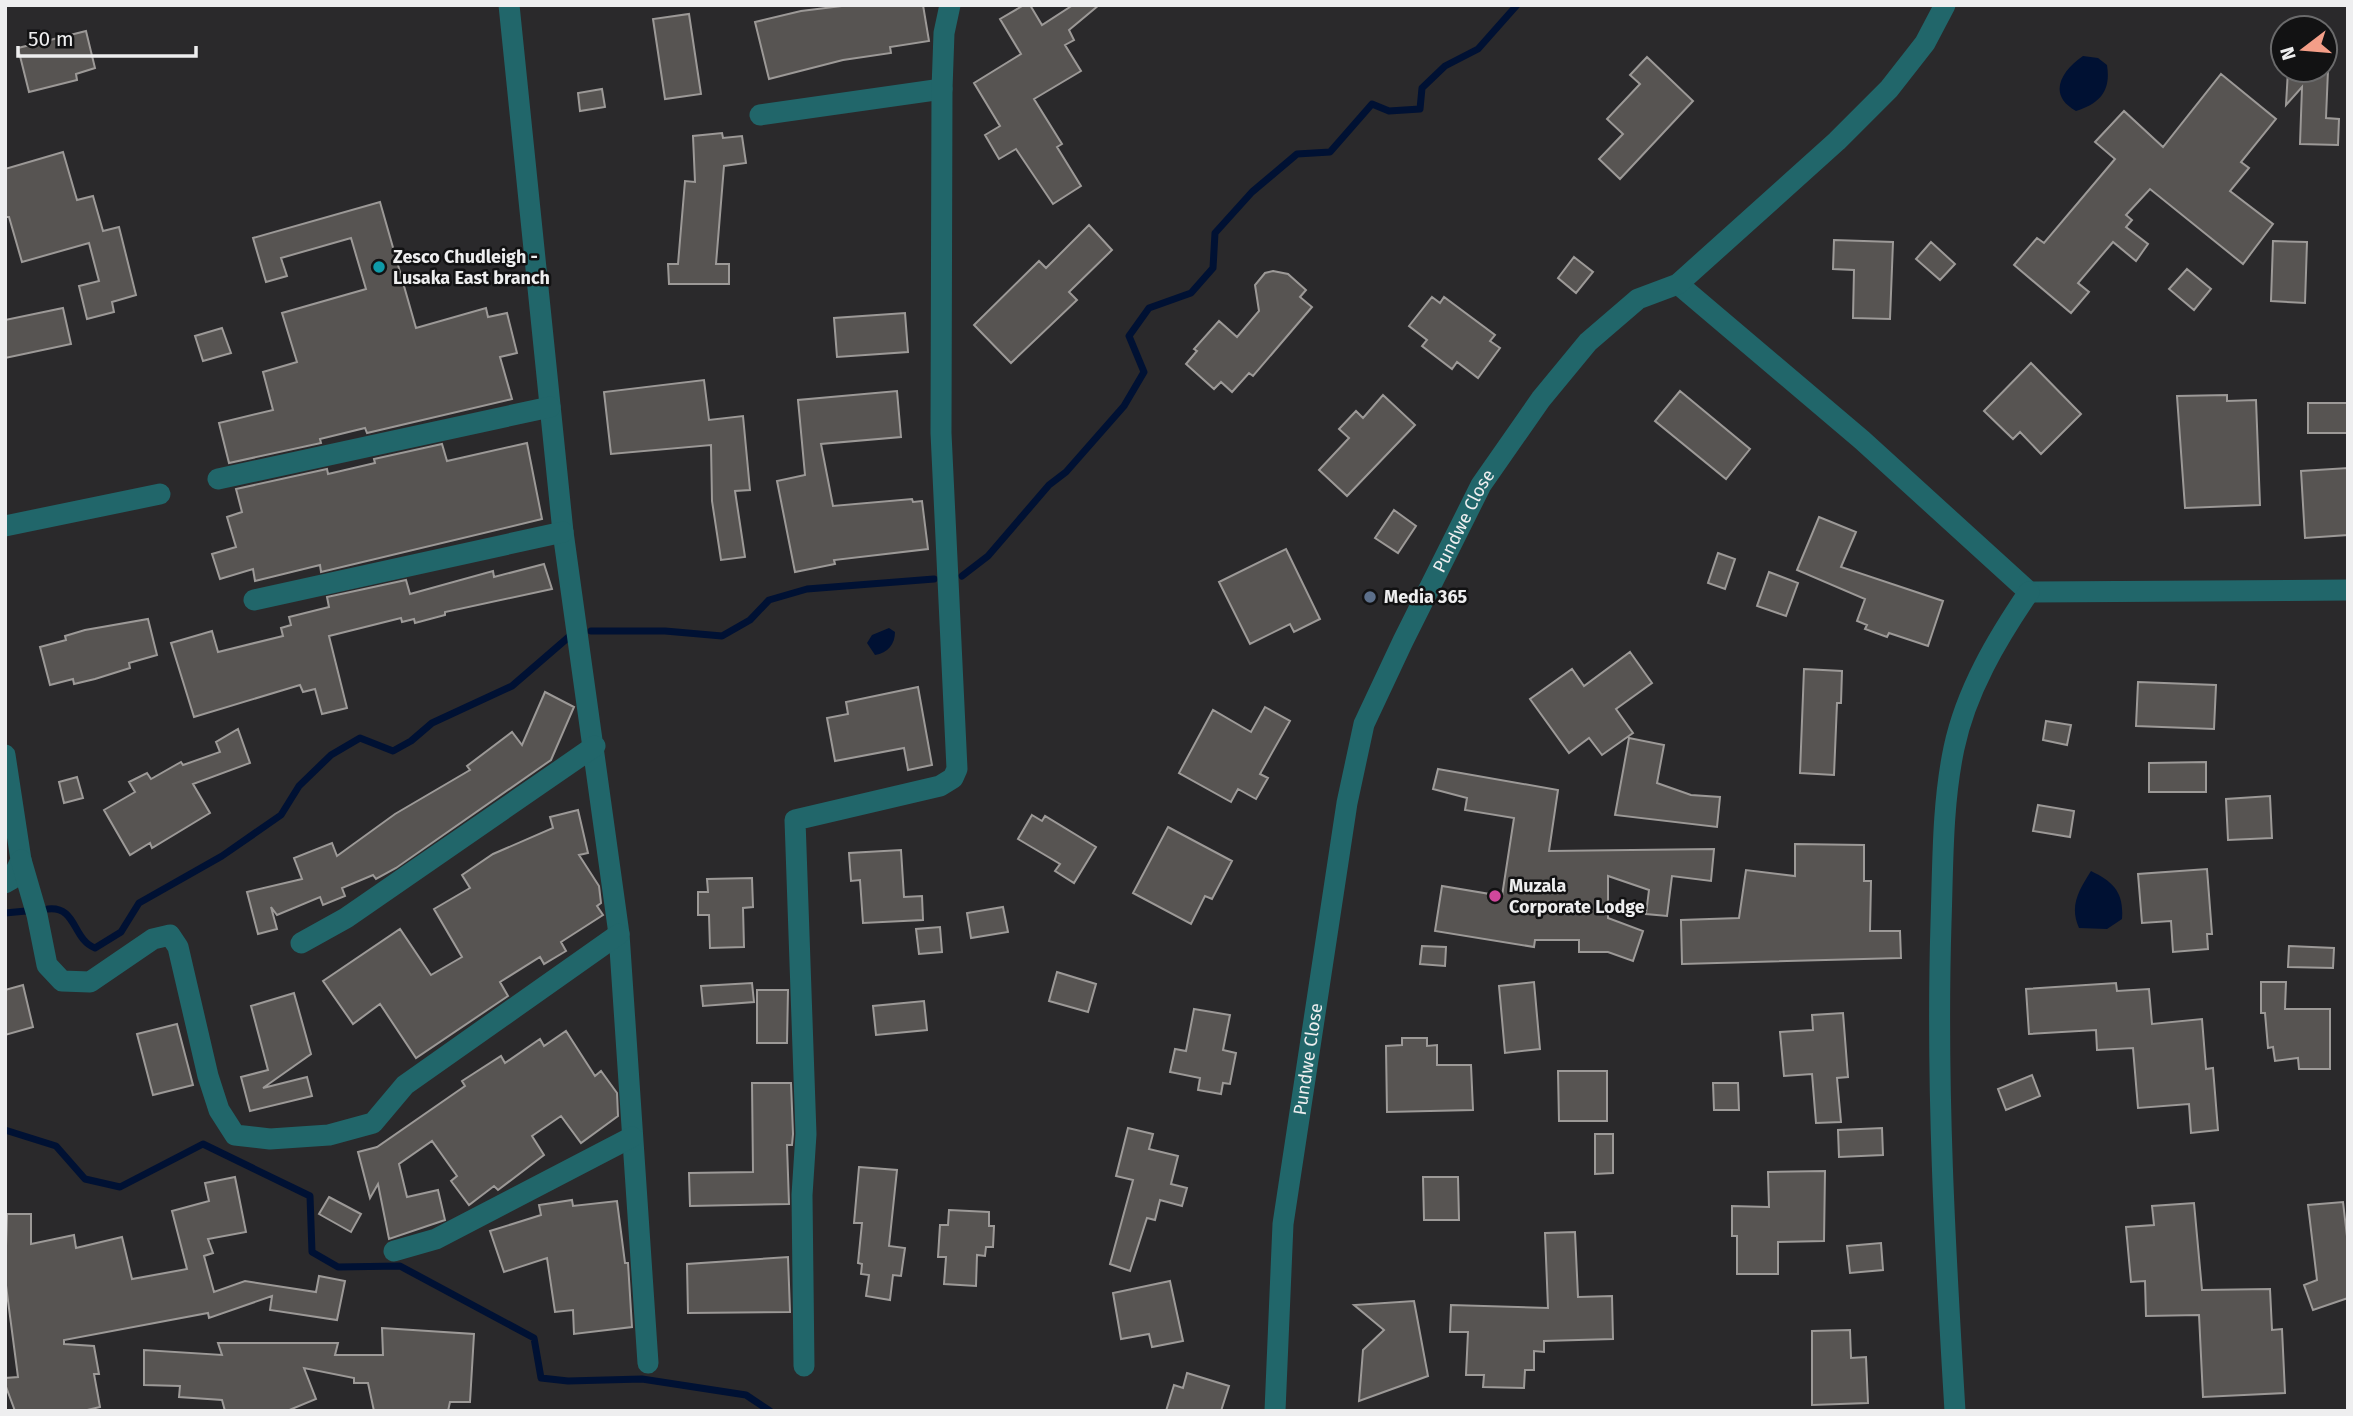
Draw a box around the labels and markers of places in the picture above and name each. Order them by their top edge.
place label: Zesco Chudleigh - Lusaka East branch [393,246,550,289]
marker: Zesco Chudleigh - Lusaka East branch [371,259,387,275]
place label: Media 365 [1384,586,1468,608]
marker: Media 365 [1362,589,1378,605]
place label: Muzala Corporate Lodge [1509,875,1645,918]
marker: Muzala Corporate Lodge [1487,888,1503,904]

